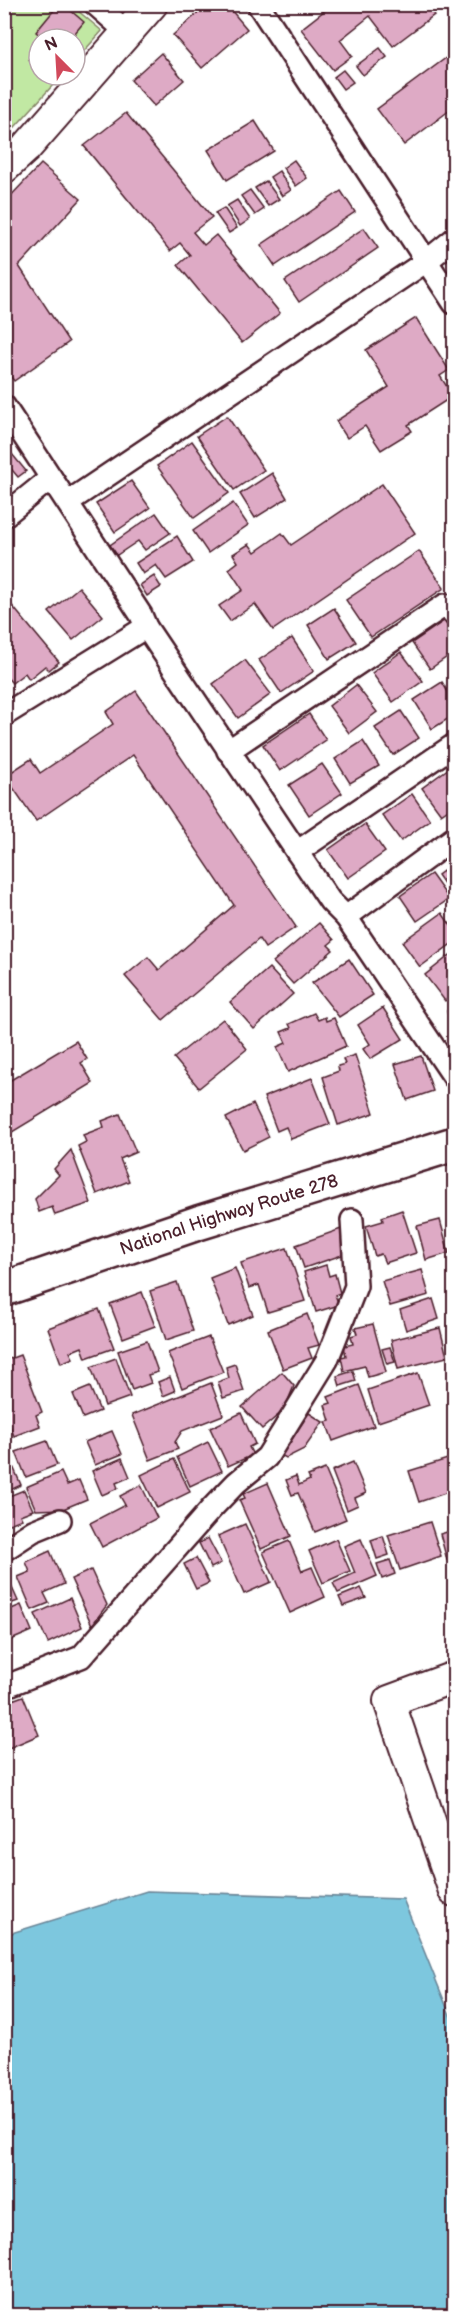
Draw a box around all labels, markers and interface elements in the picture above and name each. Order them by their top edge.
north arrow [27,27,87,87]
text: N [42,34,61,56]
street label: National Highway Route 278 [117,1170,341,1260]

